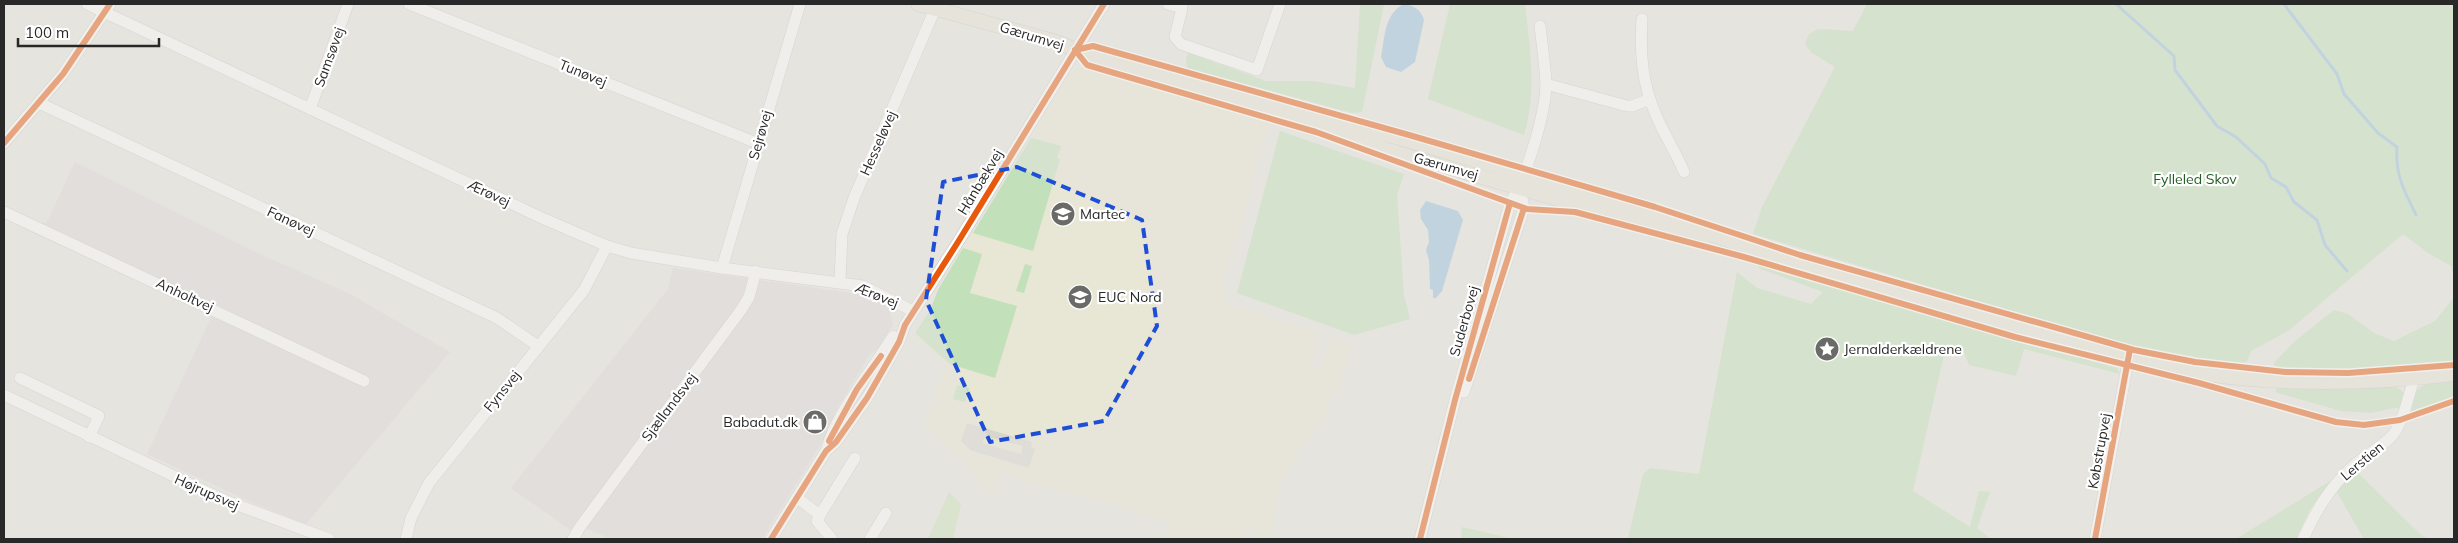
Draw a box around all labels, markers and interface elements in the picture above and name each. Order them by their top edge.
scale bar [18,15,159,47]
street label: Gærumvej [998,18,1066,54]
text: 100 m [25,23,69,42]
street label: Samsøvej [310,25,348,89]
street label: Tunøvej [556,55,610,91]
street label: Sejrøvej [744,108,776,162]
street label: Hesseløvej [856,108,900,178]
street label: Hånbækvej [953,146,1007,218]
street label: Gærumvej [1412,148,1480,184]
park label: Fylleled Skov [2153,170,2237,188]
street label: Ærøvej [464,175,513,211]
school or university icon: Martec [1050,201,1076,227]
street label: Fanøvej [264,202,318,240]
place label: Martec [1080,205,1125,223]
street label: Anholtvej [153,274,217,316]
street label: Ærøvej [852,278,901,312]
school or university icon: EUC Nord [1067,284,1093,310]
street label: Suderbovej [1445,284,1483,358]
place label: EUC Nord [1098,288,1162,306]
place icon: Jernalderkældrene [1814,336,1840,362]
place label: Jernalderkældrene [1844,340,1962,358]
street label: Fynsvej [480,366,524,416]
street label: Sjællandsvej [637,369,701,445]
shop icon: Babadut.dk [802,409,828,435]
street label: Købstrupvej [2083,412,2115,490]
place label: Babadut.dk [723,413,799,431]
street label: Lerstien [2337,438,2387,484]
street label: Højrupsvej [172,470,242,514]

